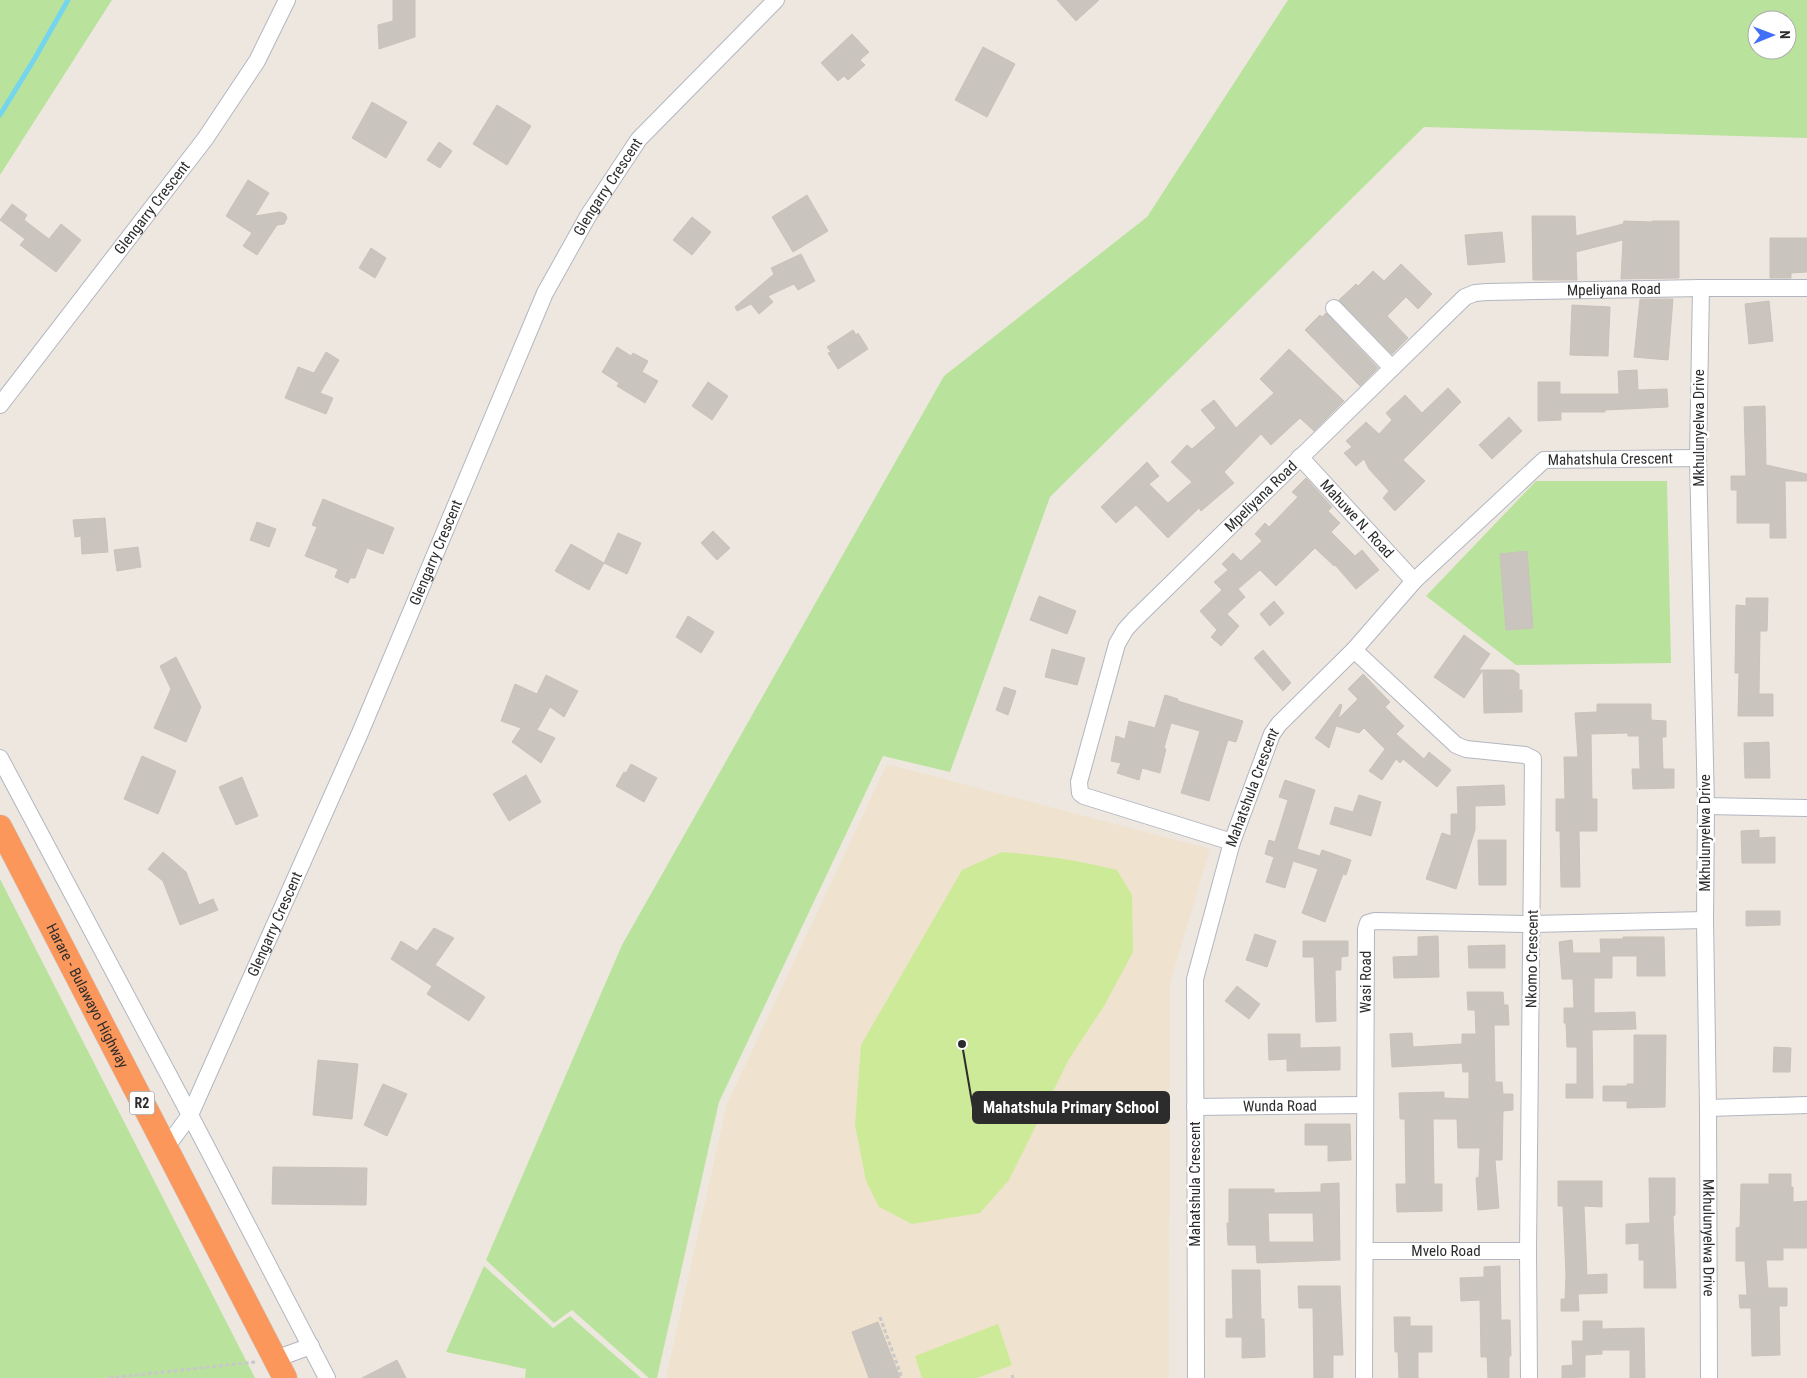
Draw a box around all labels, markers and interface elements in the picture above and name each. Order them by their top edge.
north arrow [1747,10,1797,60]
text: N [1777,30,1793,39]
street label: Glengarry Crescent [570,135,646,239]
street label: Glengarry Crescent [110,158,194,258]
street label: Mpeliyana Road [1567,280,1661,300]
street label: Mkhulunyelwa Drive [1690,369,1708,487]
street label: Mahatshula Crescent [1548,449,1673,469]
street label: Mpeliyana Road [1221,457,1301,535]
street label: Mahuwe N. Road [1316,476,1397,562]
street label: Glengarry Crescent [406,497,466,608]
street label: Mahatshula Crescent [1222,724,1283,849]
street label: Mkhulunyelwa Drive [1696,774,1714,892]
street label: Glengarry Crescent [244,869,306,979]
street label: Nkomo Crescent [1522,910,1542,1008]
street label: Harare - Bulawayo Highway [42,920,132,1071]
street label: Wasi Road [1357,951,1375,1013]
road number: R2 [130,1092,154,1114]
callout: Mahatshula Primary School [973,1092,1169,1123]
street label: Wunda Road [1243,1097,1317,1115]
text: Mahatshula Primary School [983,1098,1159,1117]
street label: Mahatshula Crescent [1186,1121,1204,1247]
street label: Mkhulunyelwa Drive [1699,1179,1718,1297]
street label: Mvelo Road [1411,1242,1481,1260]

